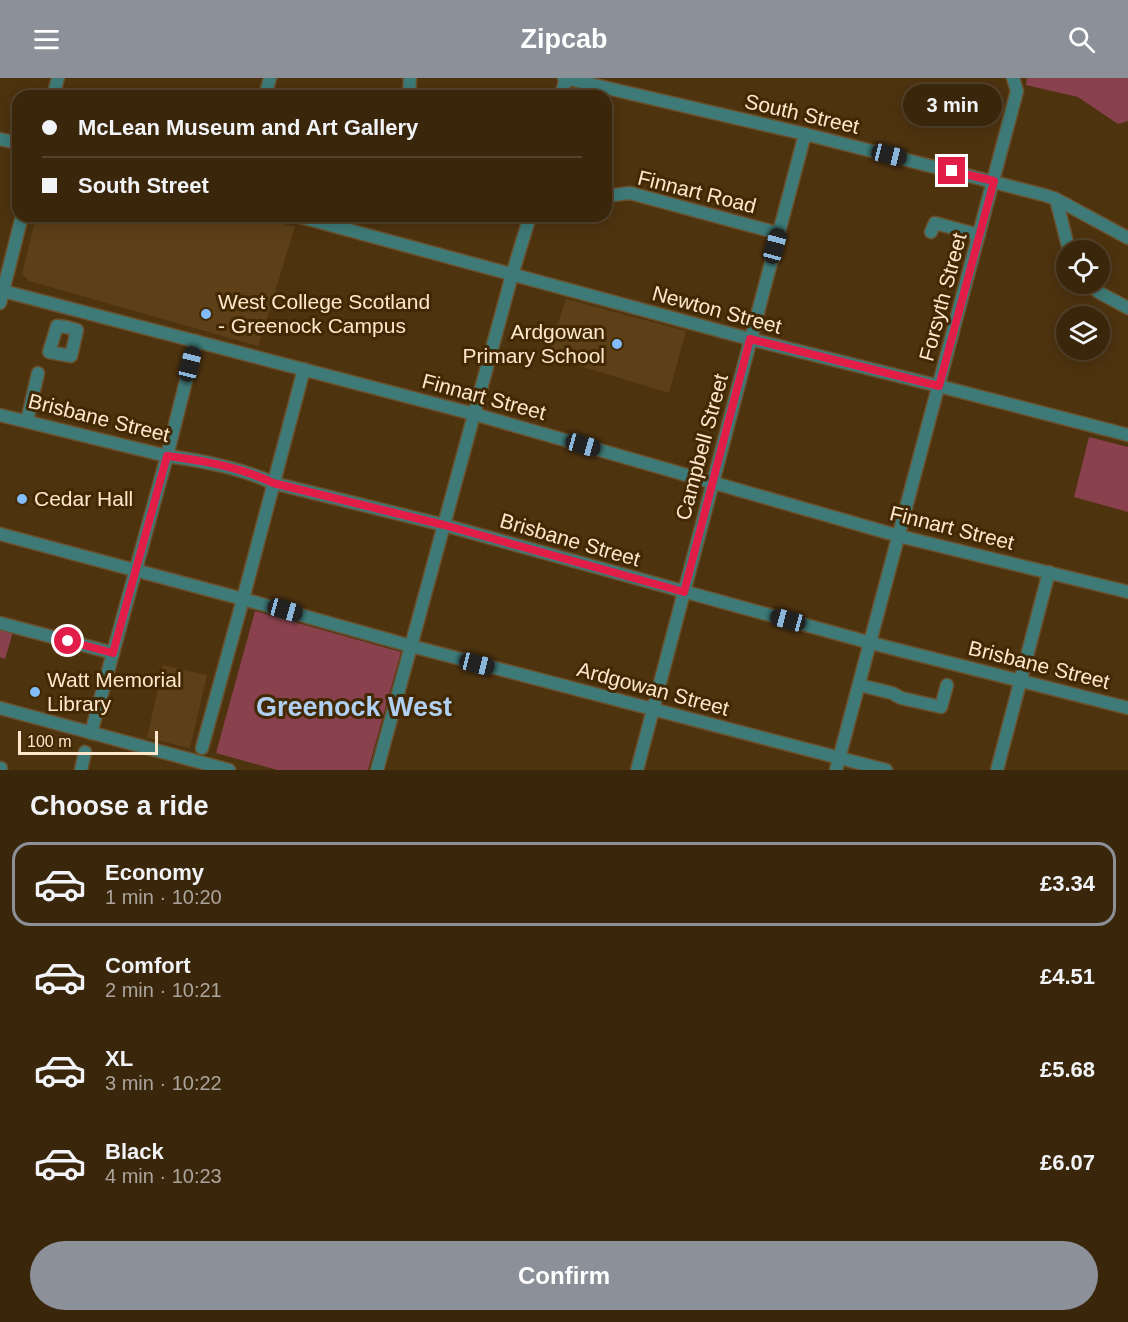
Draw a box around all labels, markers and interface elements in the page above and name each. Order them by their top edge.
icon: menu [30,23,63,56]
icon: search [1065,23,1098,56]
text: Zipcab [520,24,608,54]
callout: 3 min [902,84,1002,126]
street label: South Street [743,89,862,138]
text: 3 min [926,94,979,116]
text: McLean Museum and Art Gallery [78,115,418,140]
car [869,142,909,168]
route end [938,157,965,184]
street label: Finnart Road [635,166,759,217]
text: South Street [78,173,209,198]
car [762,226,788,266]
street label: Forsyth Street [914,230,971,364]
map controls [1056,240,1110,360]
button: locate [1056,240,1110,294]
street label: Newton Street [650,281,785,338]
place label: West College Scotland - Greenock Campus [218,290,430,337]
button: layers [1056,306,1110,360]
marker: West College Scotland - Greenock Campus [199,307,213,321]
place label: Ardgowan Primary School [463,320,605,367]
marker: Ardgowan Primary School [610,337,624,351]
car [177,344,203,384]
street label: Finnart Street [420,369,549,424]
street label: Campbell Street [671,371,732,523]
street label: Brisbane Street [26,389,172,446]
car [563,431,603,459]
place label: Cedar Hall [34,487,133,510]
marker: Cedar Hall [15,492,29,506]
street label: Finnart Street [888,501,1017,554]
street label: Brisbane Street [497,509,643,571]
car [265,596,305,624]
car [768,607,808,633]
route start [54,627,81,654]
street label: Brisbane Street [966,636,1112,693]
car [457,651,497,677]
street label: Ardgowan Street [575,657,732,720]
place label: Watt Memorial Library [47,668,182,715]
marker: Watt Memorial Library [28,685,42,699]
district label: Greenock West [256,692,452,722]
scale bar [18,728,158,756]
text: 100 m [27,733,71,750]
text: Choose a ride [30,791,209,821]
icon: car [33,857,87,911]
text: Economy [105,860,204,885]
text: £3.34 [1040,871,1095,896]
text: 1 min · 10:20 [105,886,222,908]
icon: car [33,950,87,1004]
text: Comfort [105,953,191,978]
text: £4.51 [1040,964,1095,989]
text: 2 min · 10:21 [105,979,222,1001]
icon: car [33,1043,87,1097]
text: XL [105,1046,133,1071]
text: £5.68 [1040,1057,1095,1082]
text: 3 min · 10:22 [105,1072,222,1094]
icon: car [33,1136,87,1190]
text: Black [105,1139,164,1164]
text: £6.07 [1040,1150,1095,1175]
text: 4 min · 10:23 [105,1165,222,1187]
button: Confirm [30,1241,1098,1310]

